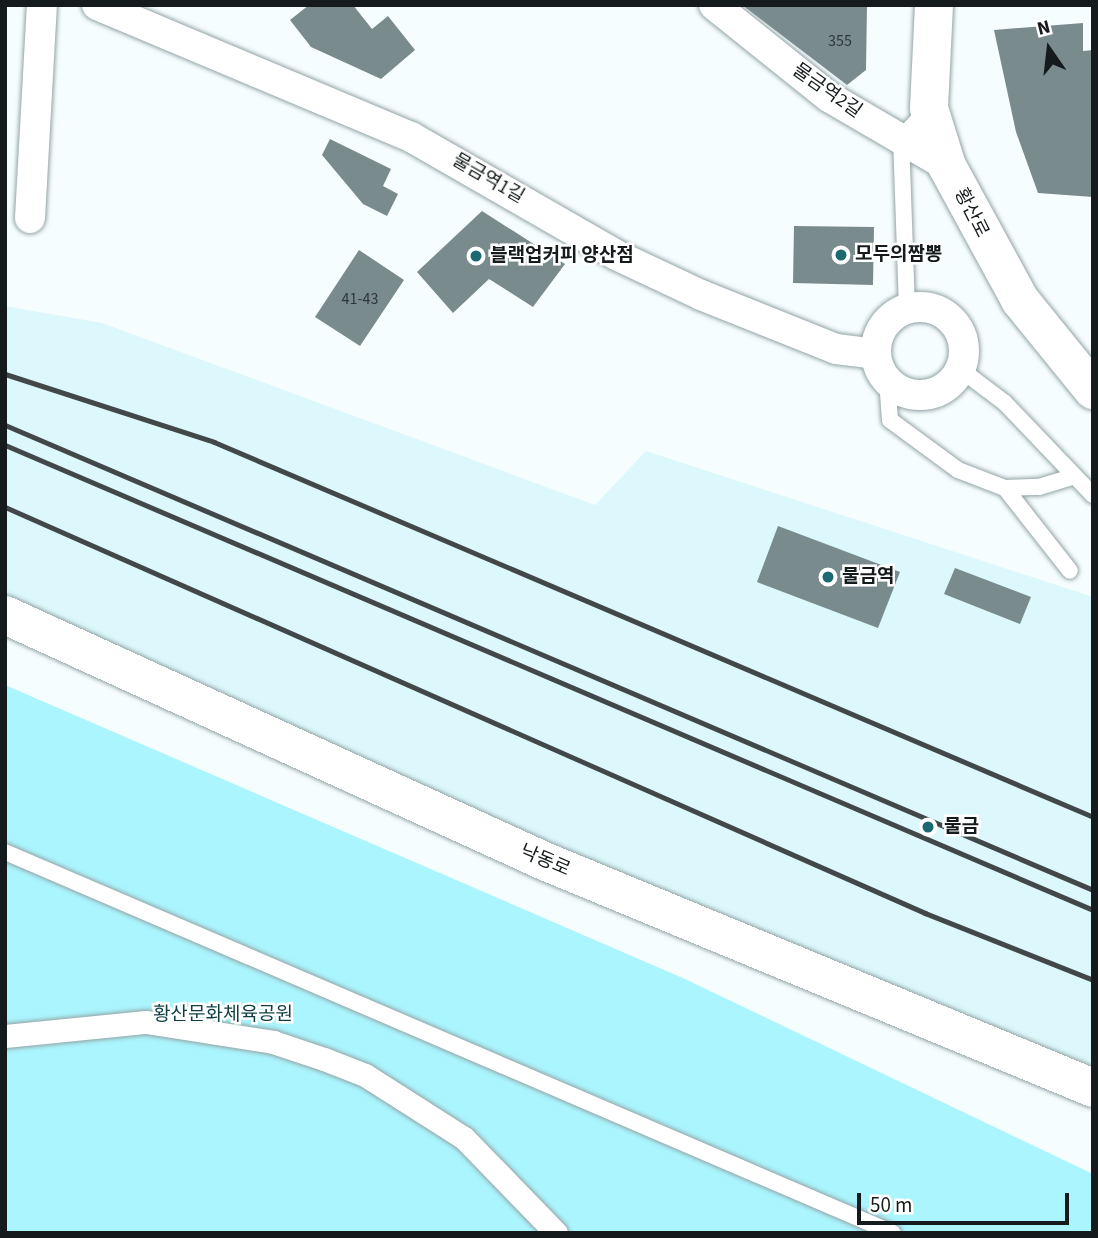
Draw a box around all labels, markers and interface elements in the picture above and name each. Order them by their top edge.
north arrow [1014,14,1084,84]
text: N [1034,14,1053,43]
house number: 355 [828,31,852,51]
street label: 물금역2길 [788,59,866,123]
street label: 물금역1길 [448,149,528,209]
street label: 황산로 [949,184,993,242]
place label: 모두의짬뽕 [855,244,942,266]
place label: 블랙업커피 양산점 [490,245,634,267]
marker: 모두의짬뽕 [833,247,849,263]
marker: 블랙업커피 양산점 [468,248,484,264]
house number: 41-43 [342,289,378,309]
place label: 물금역 [842,566,894,588]
marker: 물금역 [820,569,836,585]
place label: 물금 [944,816,979,838]
marker: 물금 [918,817,938,837]
street label: 낙동로 [516,840,574,882]
park label: 황산문화체육공원 [153,1004,293,1026]
scale bar [860,1178,1072,1222]
text: 50 m [870,1190,912,1220]

